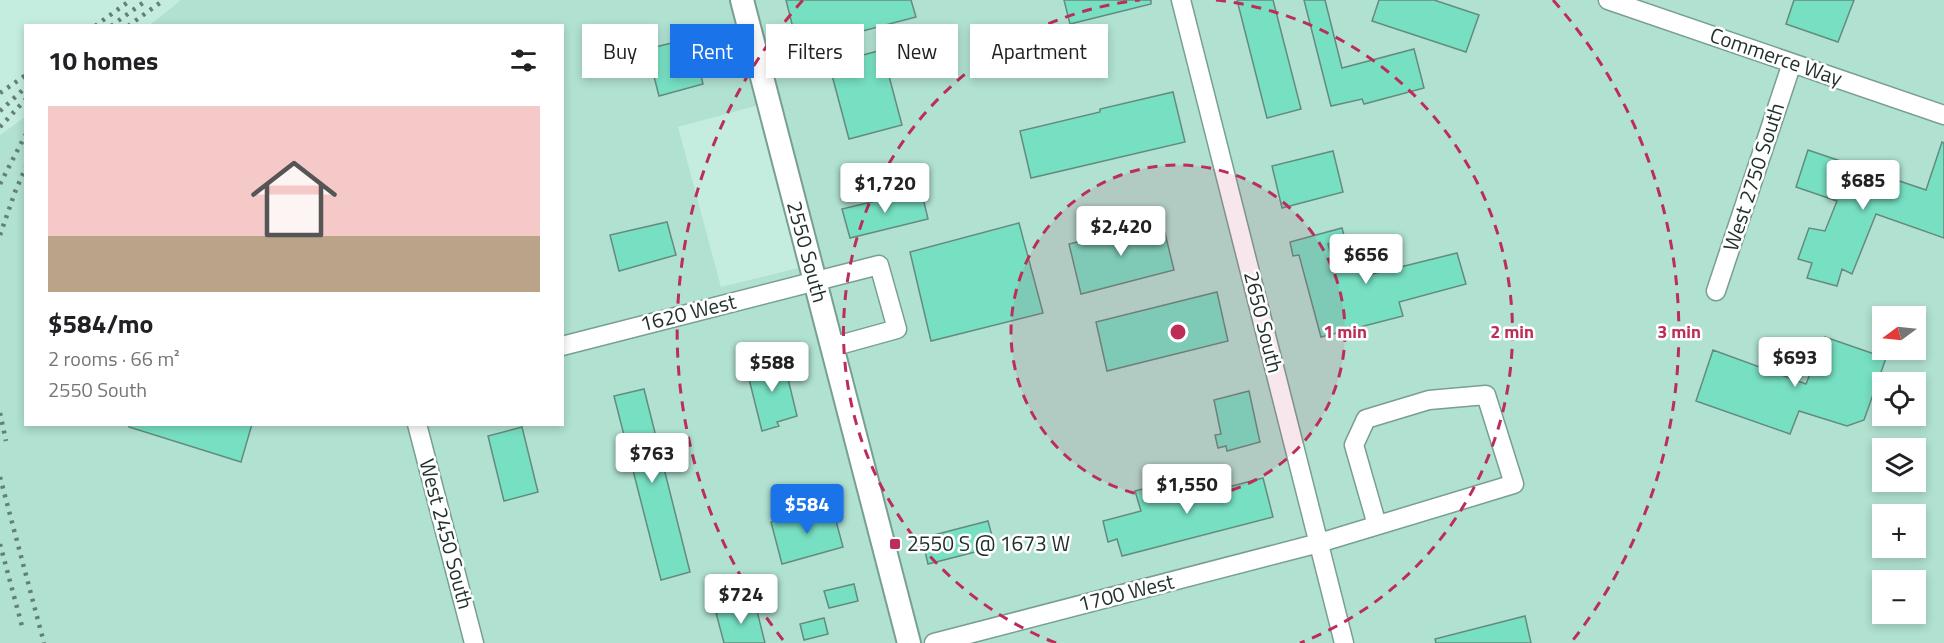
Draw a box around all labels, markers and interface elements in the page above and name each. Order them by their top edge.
street label: Commerce Way [1706,18,1847,94]
chip: Buy [582,24,658,78]
chip: Rent [670,24,754,78]
chip: Filters [766,24,864,78]
chip: New [876,24,958,78]
chip: Apartment [970,24,1108,78]
text: 10 homes [48,41,158,80]
icon: filters [507,44,540,77]
street label: West 2750 South [1714,98,1792,255]
icon: home [240,145,348,253]
pin: $685 [1827,160,1899,211]
pin: $1,720 [836,163,934,214]
text: $685 [1841,164,1885,195]
text: $1,720 [854,167,916,198]
street label: 2550 South [779,197,837,306]
pin: $2,420 [1072,206,1170,257]
text: $2,420 [1090,210,1152,241]
pin: $656 [1330,234,1402,285]
text: $656 [1344,238,1388,269]
street label: 2650 South [1236,267,1292,376]
street label: 1620 West [637,285,740,339]
text: $584/mo [48,304,153,343]
north arrow [1872,306,1926,360]
map controls [1872,306,1926,624]
text: 1 min [1323,318,1367,345]
text: 2 min [1490,318,1534,345]
text: 3 min [1657,318,1701,345]
centre of rings [1168,322,1188,342]
pin: $693 [1759,337,1831,388]
text: $693 [1773,341,1817,372]
pin: $588 [736,342,808,393]
text: 2 rooms · 66 m² [48,343,180,374]
text: $588 [750,346,794,377]
button: locate [1872,372,1926,426]
text: 2550 South [48,374,147,405]
pin: $763 [616,433,688,484]
text: $763 [630,437,674,468]
button: layers [1872,438,1926,492]
street label: West 2450 South [412,455,482,612]
pin: $1,550 [1138,464,1236,515]
text: $1,550 [1156,468,1218,499]
pin: $584 [771,484,843,535]
text: $584 [785,488,829,519]
button: + [1872,504,1926,558]
place label: 2550 S @ 1673 W [907,527,1070,559]
marker: 2550 S @ 1673 W [888,537,902,551]
street label: 1700 West [1075,565,1178,619]
button: − [1872,570,1926,624]
pin: $724 [705,574,777,625]
text: $724 [719,578,763,609]

